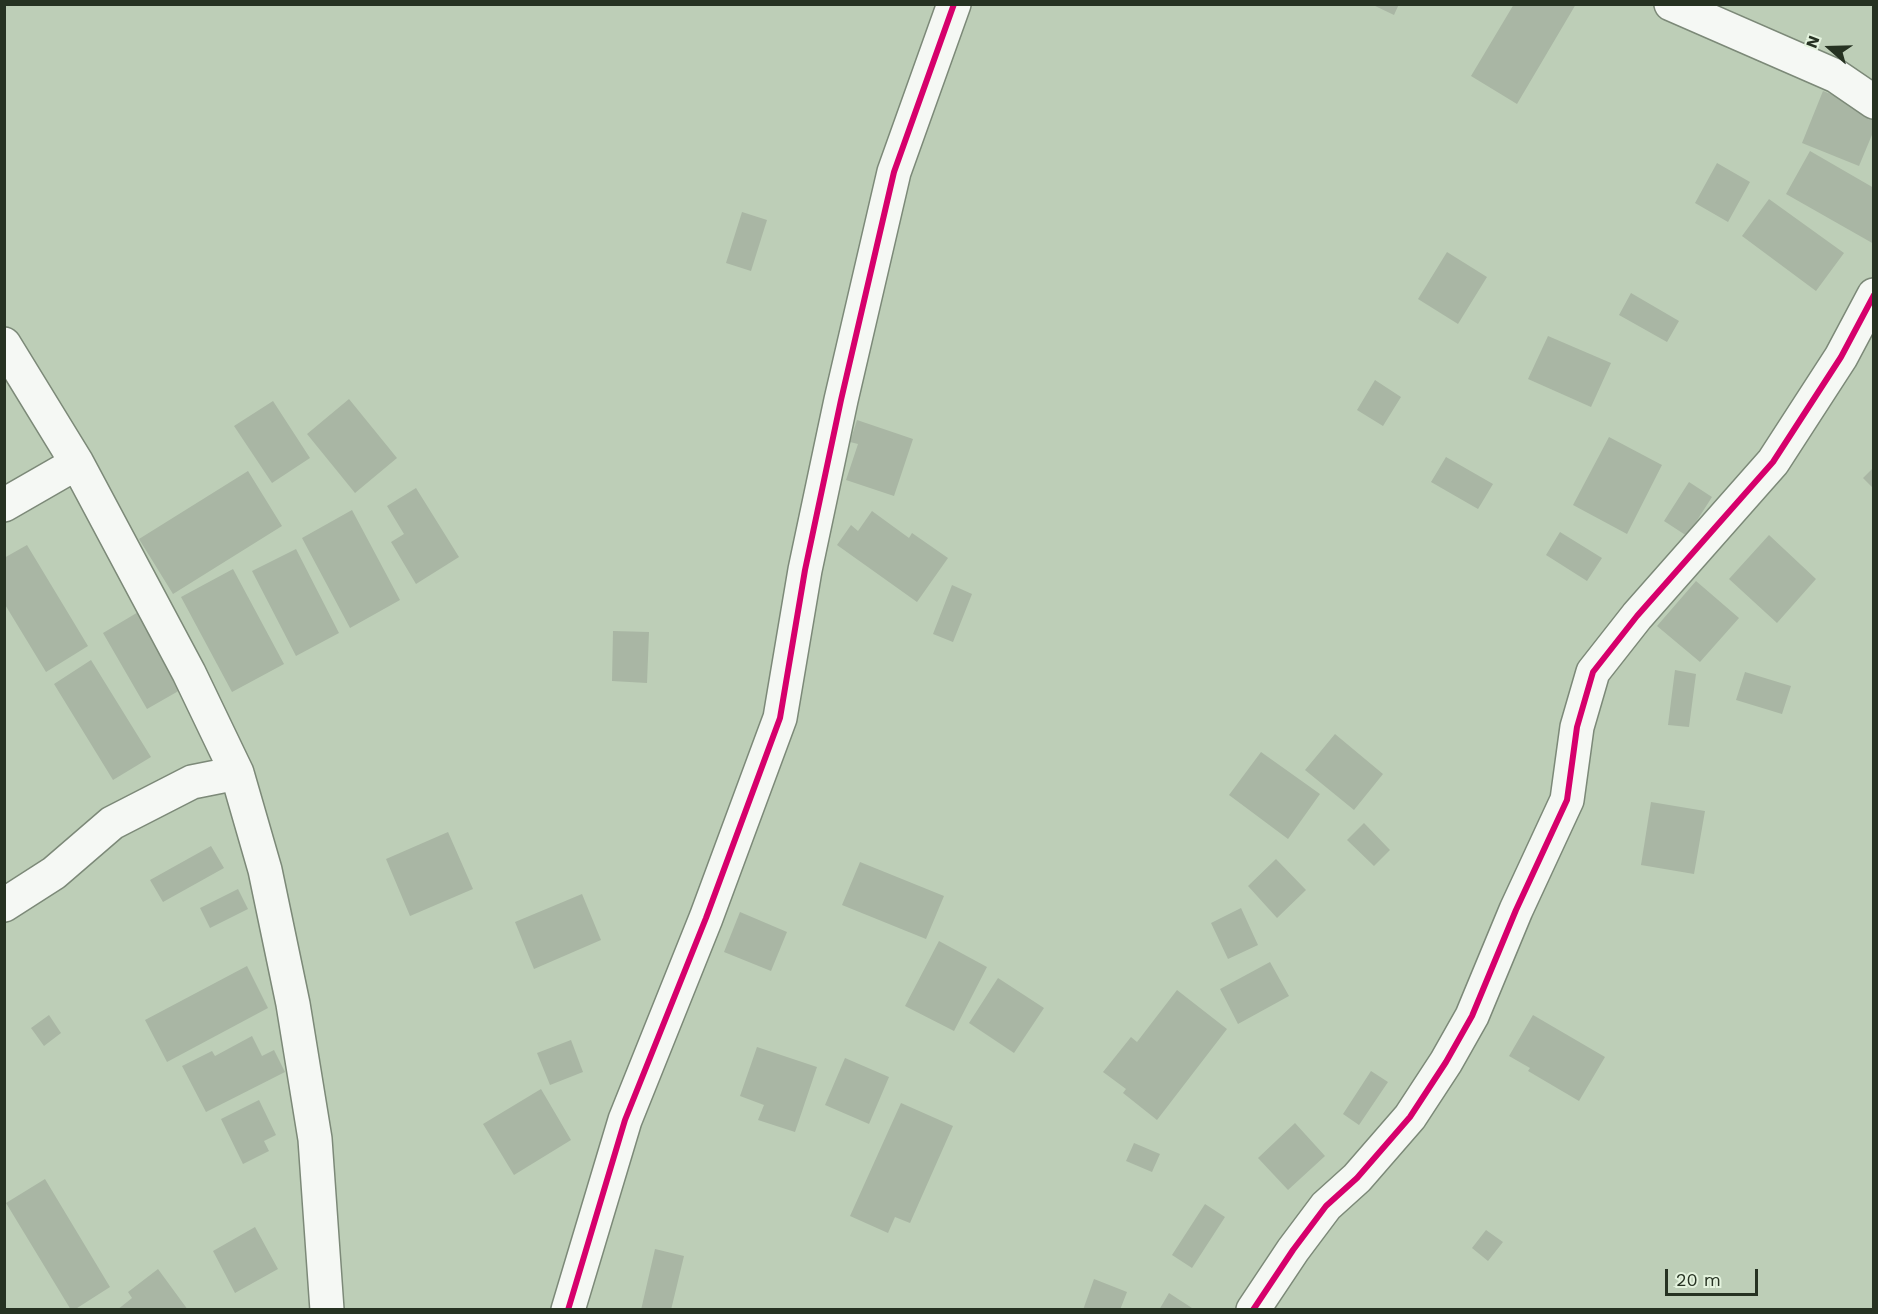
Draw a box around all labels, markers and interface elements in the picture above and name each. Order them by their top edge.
north arrow [1800,18,1860,78]
text: N [1802,33,1824,51]
scale bar [1668,1257,1761,1295]
text: 20 m [1676,1269,1721,1290]

